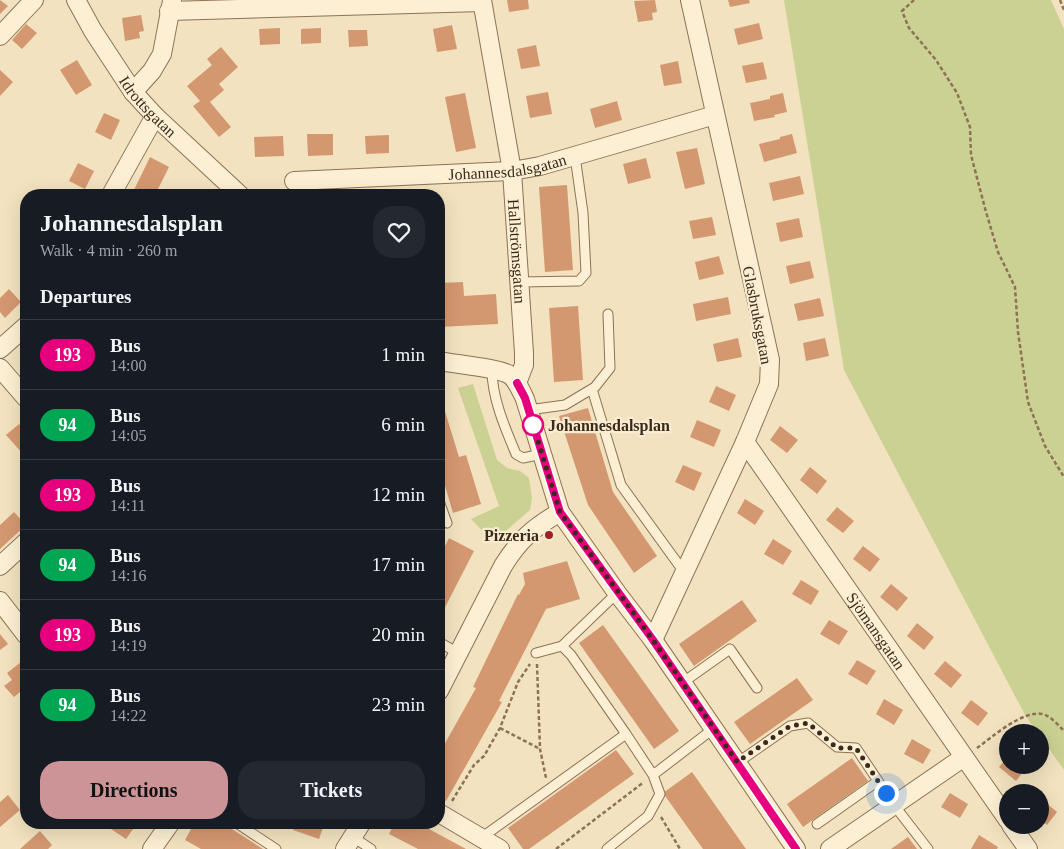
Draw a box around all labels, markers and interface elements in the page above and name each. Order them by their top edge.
street label: Idrottsgatan [116,73,180,141]
street label: Johannesdalsgatan [448,151,568,183]
street label: Hallströmsgatan [505,198,529,304]
button: heart [373,206,425,258]
text: Johannesdalsplan [40,210,223,236]
text: Walk · 4 min · 260 m [40,242,177,259]
street label: Glasbruksgatan [739,265,775,366]
text: Departures [40,286,131,307]
text: Bus [110,335,141,356]
text: 1 min [381,344,425,365]
text: 193 [54,345,81,365]
text: 14:00 [110,357,146,374]
text: Bus [110,405,141,426]
text: 6 min [381,414,425,435]
marker: Johannesdalsplan [522,414,544,436]
text: 94 [59,415,77,435]
place label: Johannesdalsplan [548,417,670,435]
text: 14:05 [110,427,146,444]
text: Bus [110,475,141,496]
text: 12 min [372,484,425,505]
text: 193 [54,485,81,505]
text: 14:11 [110,497,146,514]
place label: Pizzeria [484,527,539,544]
marker: Pizzeria [543,529,555,541]
text: Bus [110,545,141,566]
text: 17 min [372,554,425,575]
text: 94 [59,555,77,575]
text: 14:16 [110,567,146,584]
street label: Sjömansgatan [843,589,909,673]
text: Bus [110,615,141,636]
text: 20 min [372,624,425,645]
text: 193 [54,625,81,645]
text: 14:19 [110,637,146,654]
text: Bus [110,685,141,706]
text: 23 min [372,694,425,715]
text: 94 [59,695,77,715]
text: 14:22 [110,707,146,724]
map controls [999,724,1049,834]
button: + [999,724,1049,774]
button: Directions [40,761,228,819]
button: Tickets [238,761,425,819]
your location [874,781,899,806]
button: − [999,784,1049,834]

